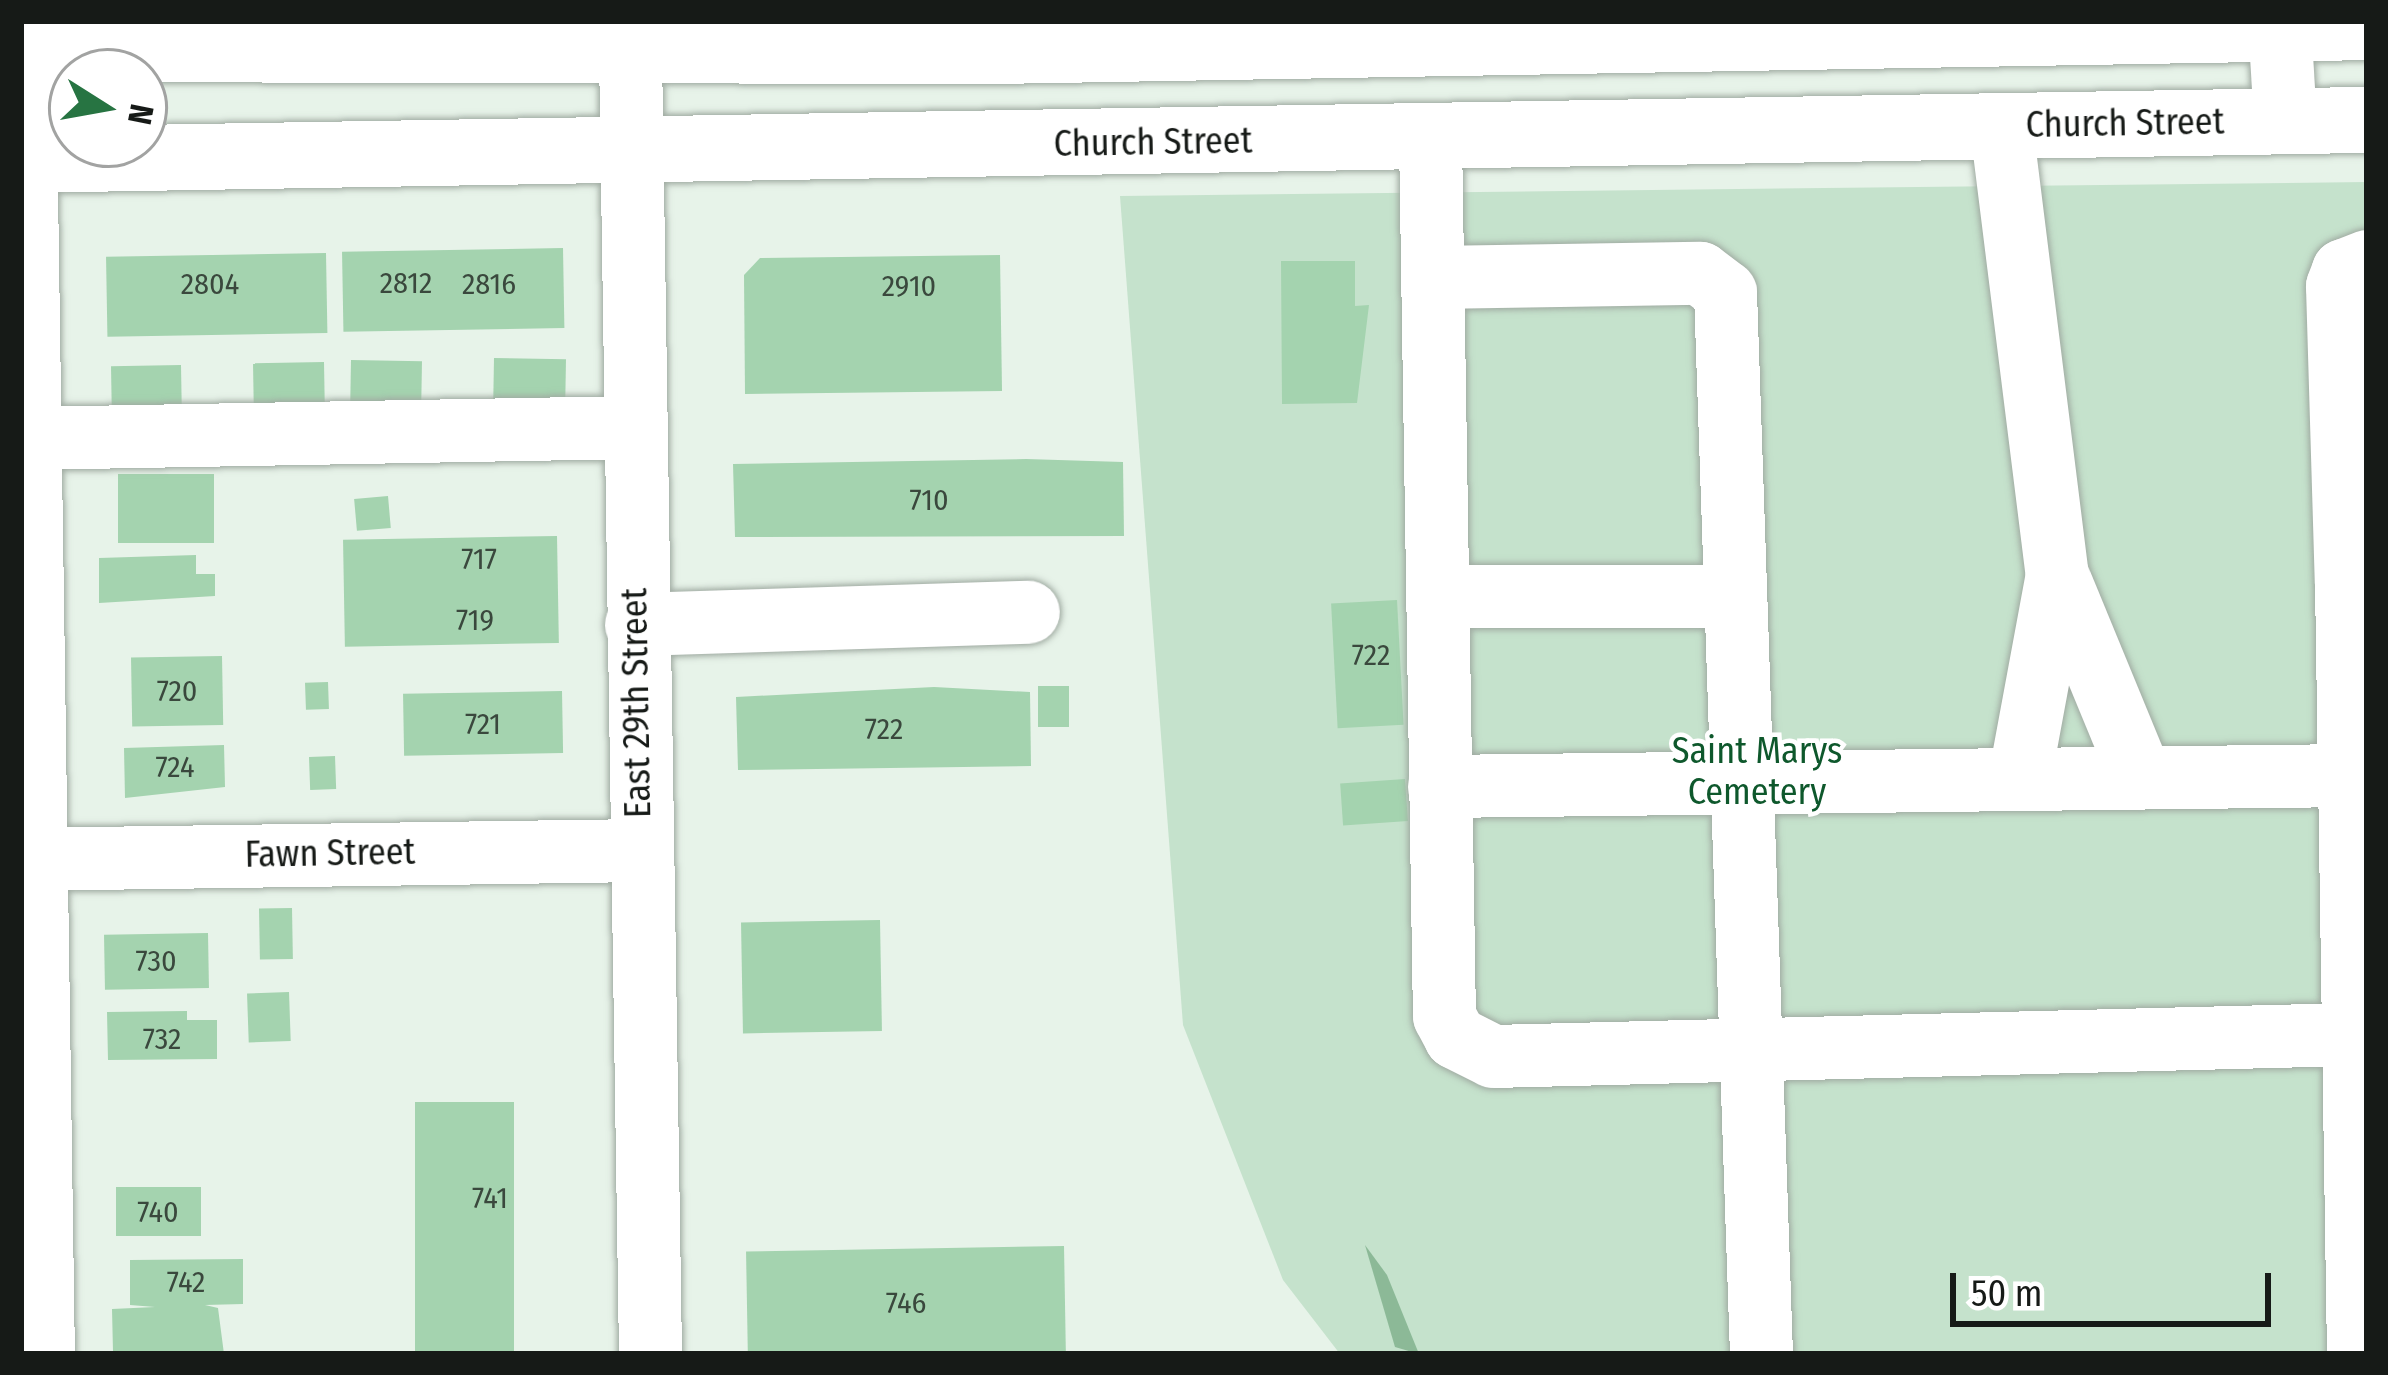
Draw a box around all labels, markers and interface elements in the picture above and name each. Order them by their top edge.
north arrow [48,48,168,168]
text: N [119,101,162,128]
street label: Church Street [2025,101,2225,147]
street label: Church Street [1053,120,1253,166]
house number: 2812 [380,265,432,301]
house number: 2804 [181,266,239,302]
house number: 2816 [462,266,516,302]
house number: 2910 [882,268,936,304]
house number: 710 [909,482,949,518]
house number: 717 [461,541,497,577]
street label: East 29th Street [613,587,661,819]
house number: 719 [456,602,494,638]
house number: 722 [1352,637,1390,673]
house number: 720 [157,673,197,709]
house number: 721 [465,706,501,742]
house number: 722 [865,711,903,747]
park label: Saint Marys Cemetery [1672,729,1842,814]
house number: 724 [156,749,194,785]
street label: Fawn Street [244,831,416,877]
house number: 730 [135,943,177,979]
house number: 732 [143,1021,181,1057]
house number: 741 [472,1180,508,1216]
house number: 740 [137,1194,179,1230]
scale bar [1956,1249,2277,1323]
house number: 742 [167,1264,205,1300]
text: 50 m [1971,1272,2042,1316]
house number: 746 [886,1285,926,1321]

